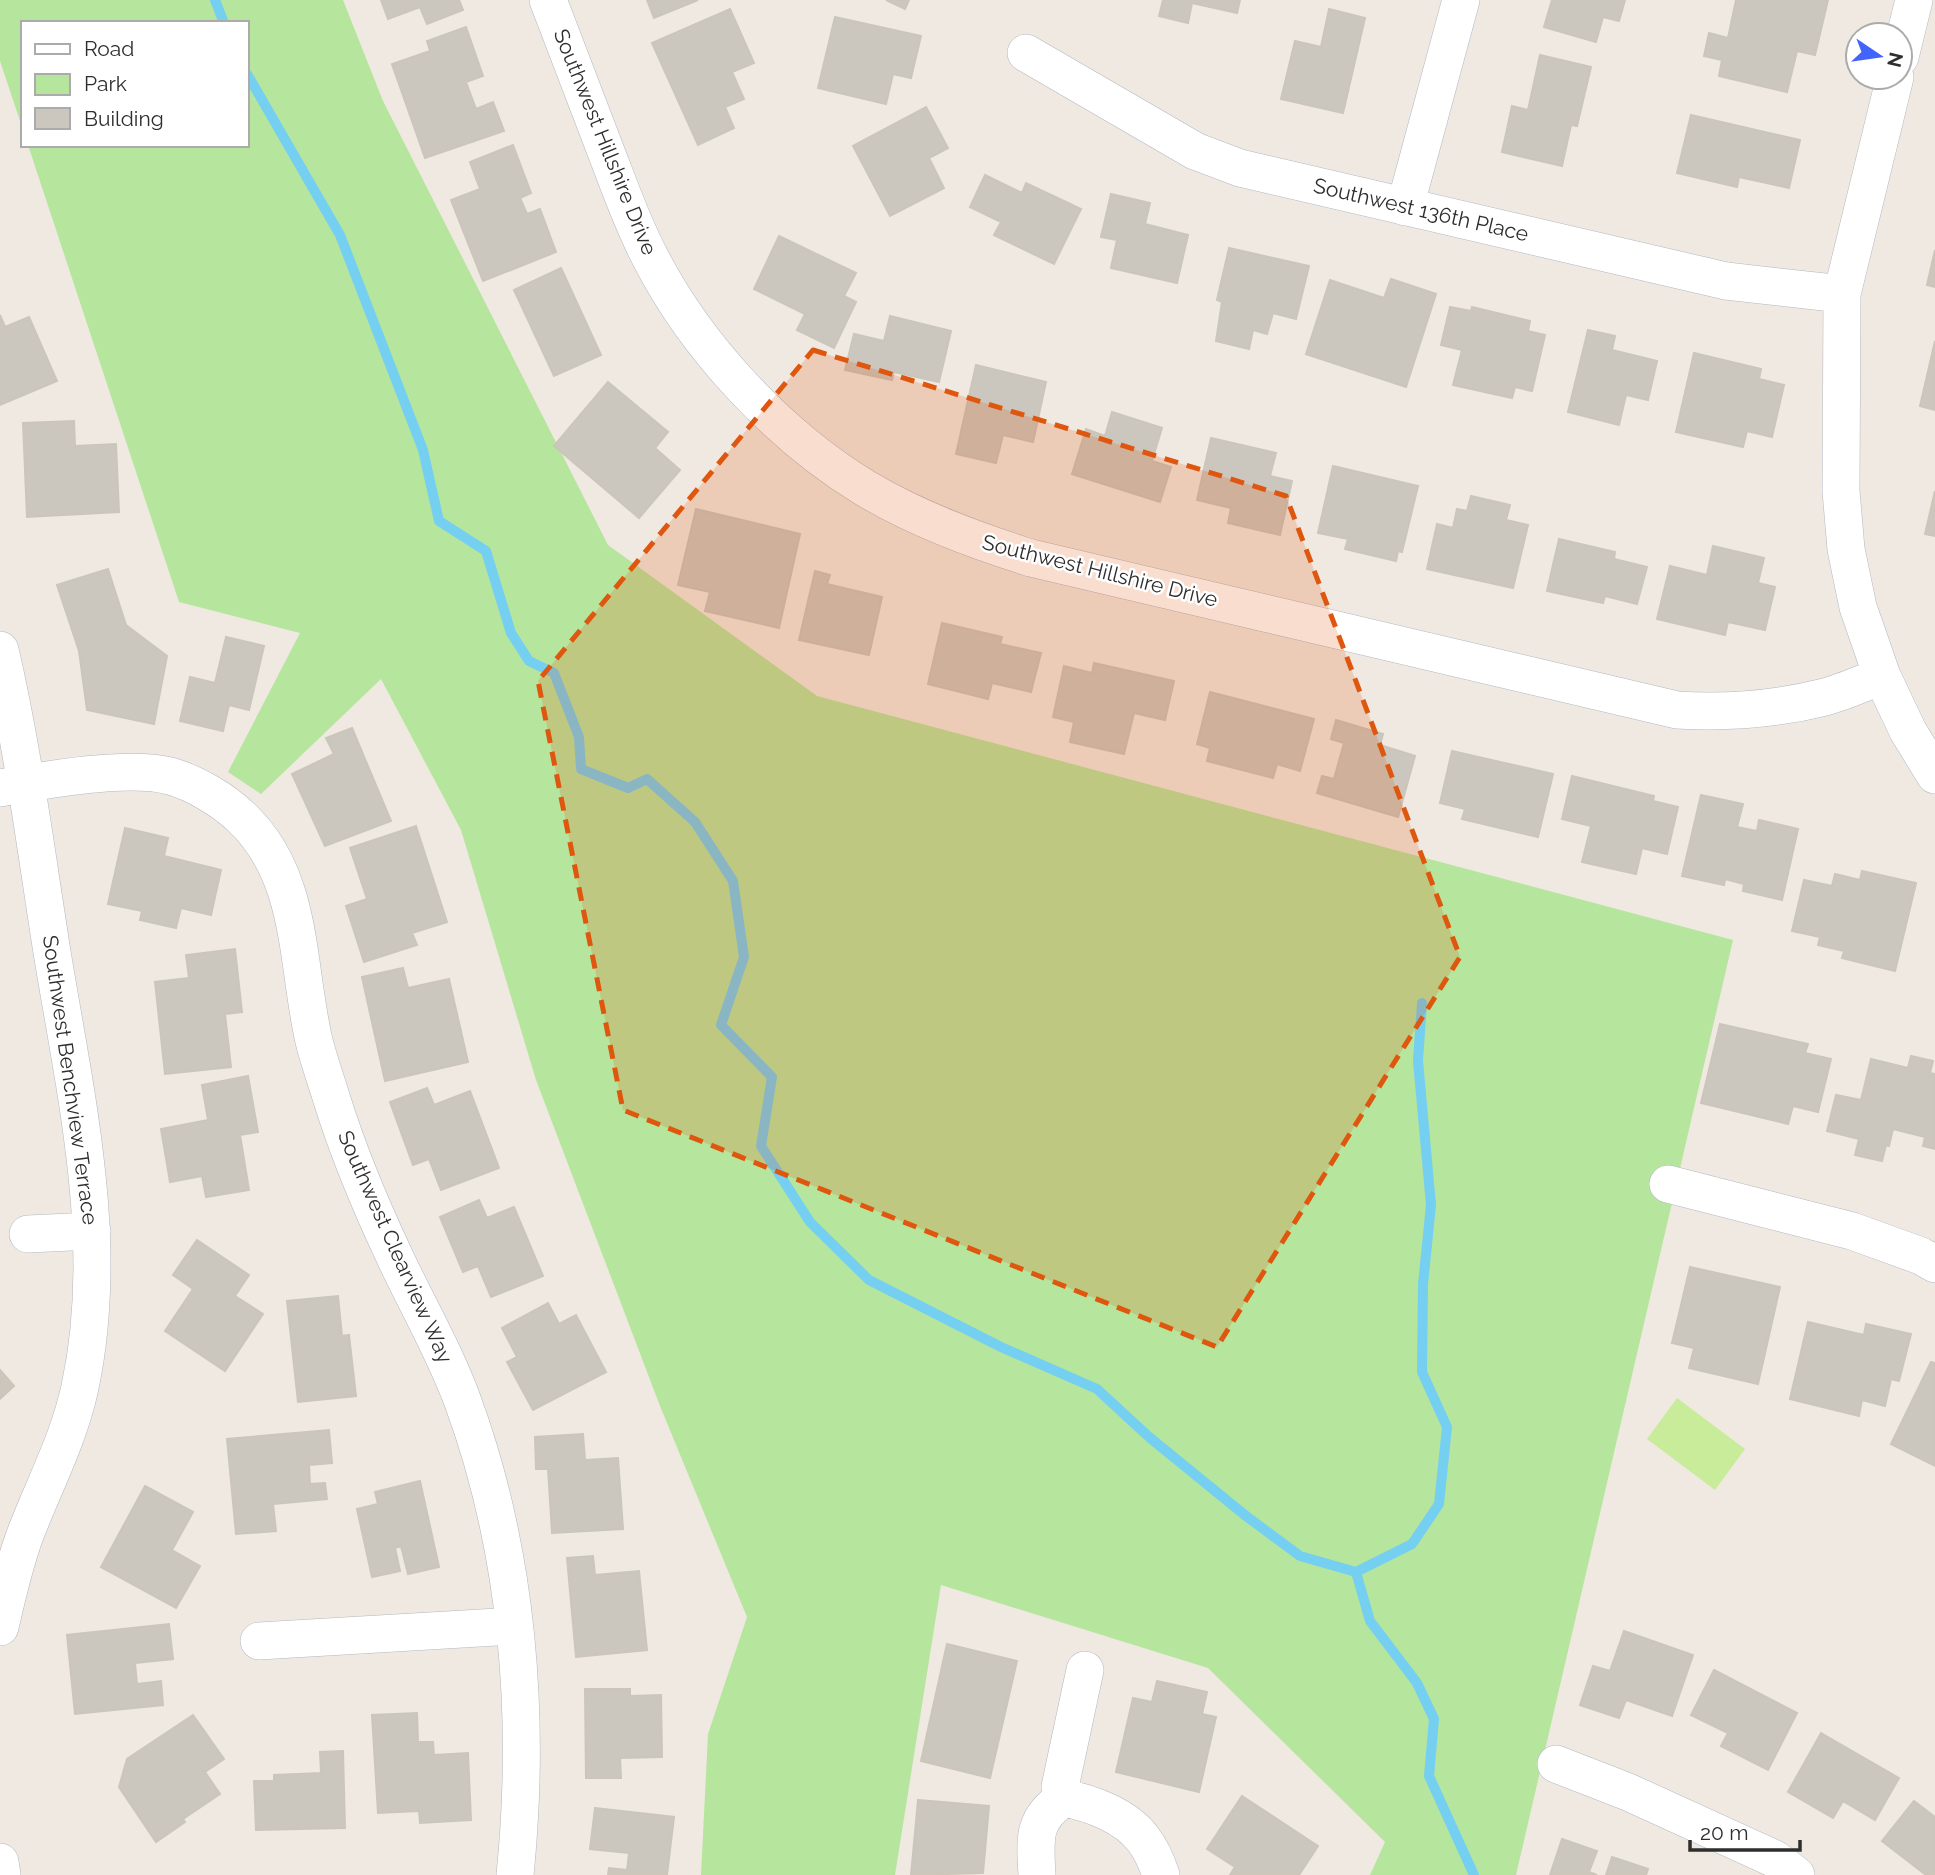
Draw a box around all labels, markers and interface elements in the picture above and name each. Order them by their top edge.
legend [21,21,248,147]
north arrow [1844,21,1914,91]
street label: Southwest Hillshire Drive [549,25,662,258]
text: Road [84,36,134,61]
text: N [1883,50,1908,69]
text: Park [84,71,127,96]
text: Building [84,106,164,131]
street label: Southwest 136th Place [1311,173,1531,246]
street label: Southwest Hillshire Drive [980,529,1220,612]
street label: Southwest Benchview Terrace [38,934,103,1226]
street label: Southwest Clearview Way [333,1127,458,1367]
scale bar [1690,1808,1800,1852]
text: 20 m [1700,1820,1748,1845]

